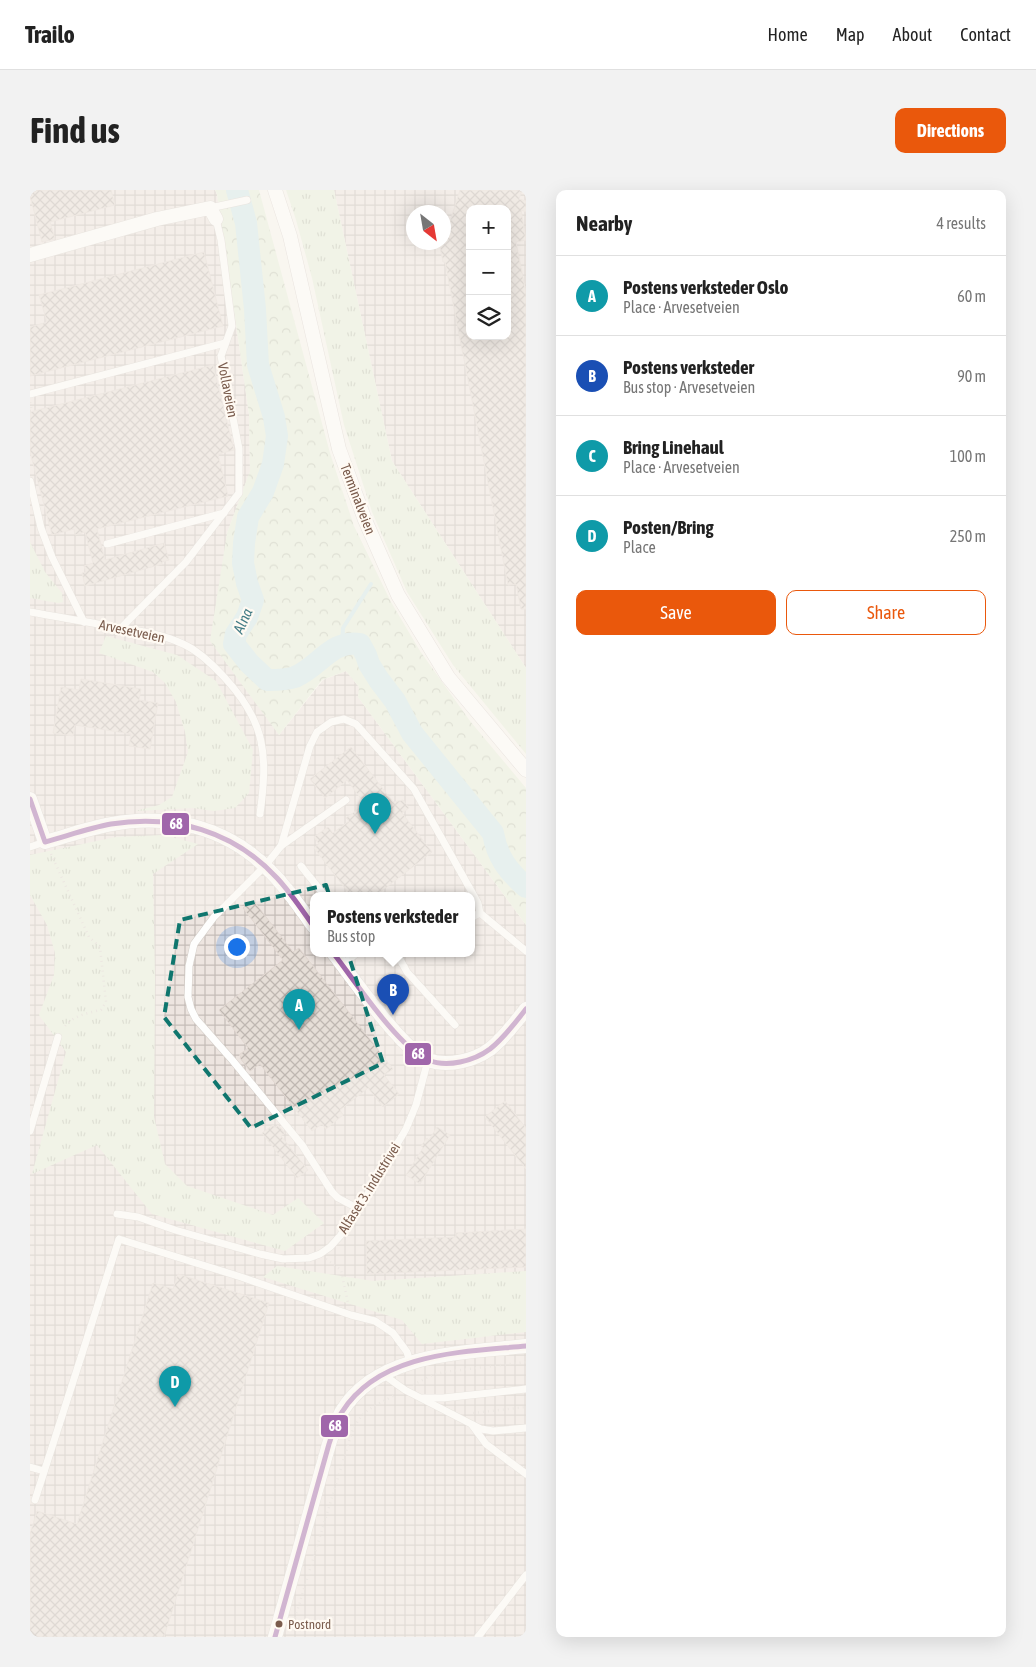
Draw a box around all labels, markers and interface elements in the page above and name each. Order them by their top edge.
text: Trailo [25,21,75,48]
text: Home [768,24,808,45]
text: Map [836,24,865,45]
text: About [893,24,932,45]
text: Contact [960,24,1011,45]
button: Directions [895,108,1006,153]
text: Find us [30,110,120,150]
north arrow [406,205,451,250]
map controls [466,205,511,340]
button: + [466,205,511,250]
text: Nearby [576,211,632,235]
text: 4 results [936,214,986,232]
button: − [466,250,511,295]
text: Postens verksteder Oslo [623,276,788,298]
text: A [588,287,596,305]
text: 60 m [957,287,986,305]
button: layers [466,295,511,340]
text: Place · Arvesetveien [623,298,740,316]
text: Postens verksteder [623,356,754,378]
street label: Vollaveien [215,361,241,419]
text: B [588,367,596,385]
text: 90 m [957,367,986,385]
text: Bus stop · Arvesetveien [623,378,755,396]
text: Bring Linehaul [623,436,724,458]
text: C [588,447,596,465]
text: 100 m [950,447,986,465]
text: Place · Arvesetveien [623,458,740,476]
street label: Terminalveien [337,461,379,537]
text: Posten/Bring [623,516,714,538]
text: D [588,527,596,545]
text: 250 m [950,527,986,545]
text: Place [623,538,656,556]
button: Save [576,590,776,635]
button: Share [786,590,986,635]
water label: Alna [229,606,256,637]
street label: Arvesetveien [98,616,166,646]
pin: C [359,793,391,834]
line badge: 68 [161,812,190,836]
text: 68 [169,816,183,832]
popup [310,892,475,957]
text: Postens verksteder [327,905,458,927]
text: Bus stop [327,927,375,945]
your location [224,934,250,960]
pin: B [377,974,409,1015]
pin: A [283,989,315,1030]
line badge: 68 [404,1042,432,1066]
text: 68 [411,1046,425,1062]
street label: Alfaset 3. industrivei [335,1140,403,1236]
pin: D [159,1366,191,1407]
line badge: 68 [320,1414,349,1438]
text: 68 [328,1418,342,1434]
place label: Postnord [288,1617,331,1632]
marker: Postnord [274,1619,284,1629]

